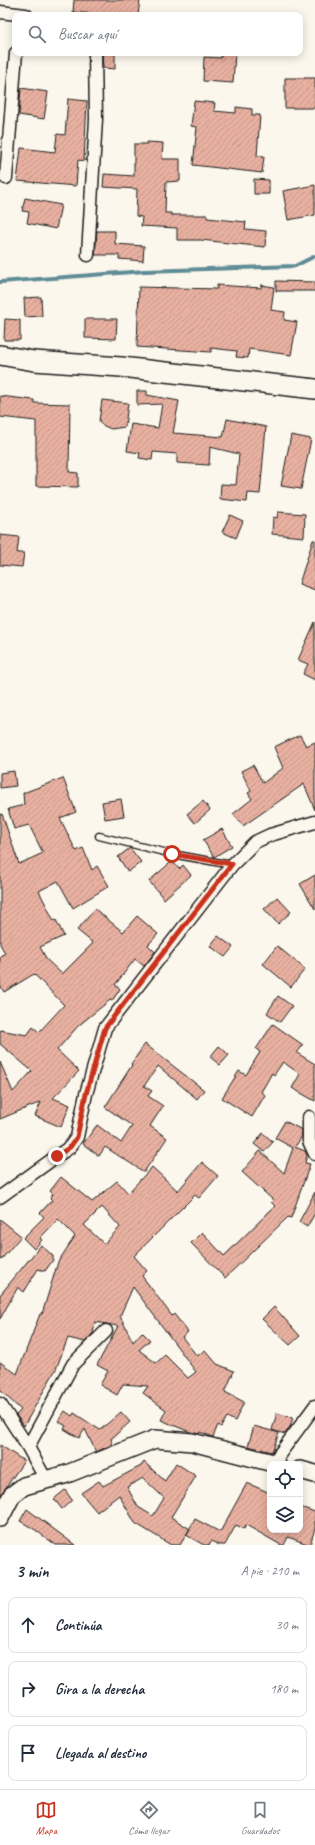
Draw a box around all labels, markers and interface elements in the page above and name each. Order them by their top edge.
search box [12,12,303,56]
icon: search [26,23,48,45]
text: Buscar aquí [58,25,117,44]
route start [163,845,181,863]
route end [48,1147,66,1165]
map controls [267,1461,303,1533]
button: locate [267,1461,303,1497]
button: layers [267,1497,303,1533]
text: 3 min [16,1561,49,1582]
text: A pie · 210 m [241,1563,299,1579]
icon: ahead [17,1614,39,1636]
text: Continúa [55,1616,102,1635]
text: 30 m [276,1617,298,1633]
icon: right [17,1678,39,1700]
text: Gira a la derecha [55,1680,144,1699]
text: 180 m [270,1681,298,1697]
icon: arrive [17,1742,39,1764]
text: Llegada al destino [55,1744,146,1763]
tab: Mapa [35,1799,57,1837]
tab: Cómo llegar [128,1799,170,1837]
tab: Guardados [241,1799,280,1837]

